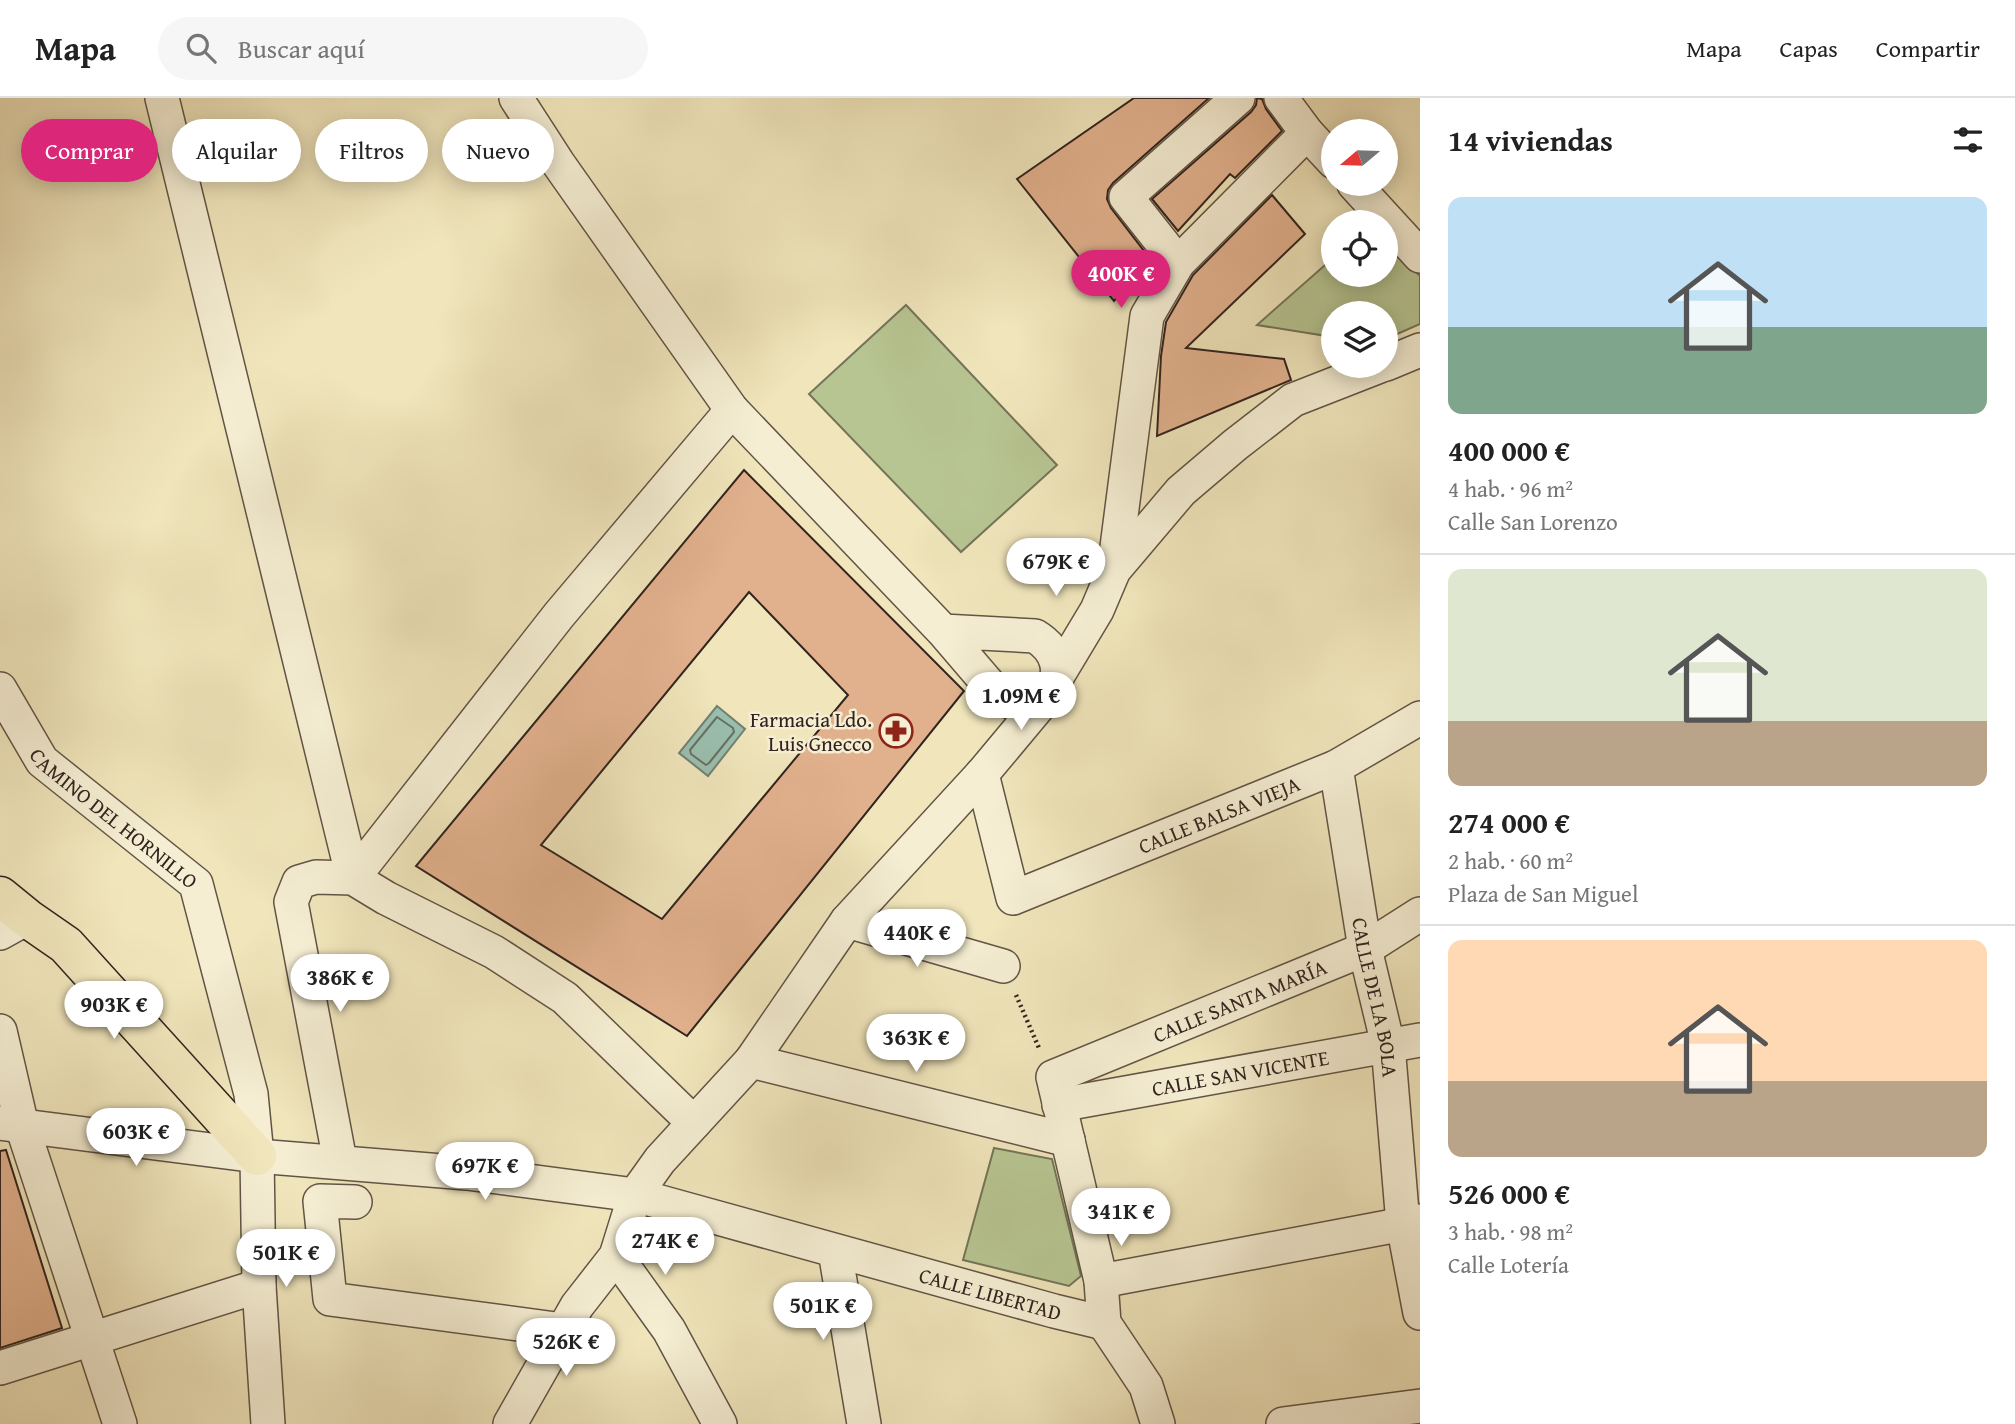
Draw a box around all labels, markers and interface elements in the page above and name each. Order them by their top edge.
search box [158,17,648,80]
text: Mapa [35,24,116,72]
icon: search [182,29,220,67]
text: Buscar aquí [238,29,365,68]
text: Mapa [1686,31,1742,66]
text: Capas [1780,31,1838,66]
text: Compartir [1876,31,1980,66]
text: 14 viviendas [1448,118,1613,162]
chip: Comprar [21,119,158,182]
chip: Alquilar [172,119,301,182]
chip: Filtros [315,119,428,182]
chip: Nuevo [442,119,554,182]
north arrow [1321,119,1398,196]
map controls [1321,119,1398,378]
icon: filters [1949,121,1987,159]
button: locate [1321,210,1398,287]
icon: home [1655,243,1781,369]
pin: 400K € [1064,250,1178,310]
text: 400K € [1087,256,1155,289]
button: layers [1321,301,1398,378]
text: 400 000 € [1448,428,1570,472]
text: 4 hab. · 96 m² [1448,472,1573,505]
text: Calle San Lorenzo [1448,505,1618,538]
pin: 679K € [999,538,1113,598]
text: 679K € [1022,544,1090,577]
icon: home [1655,615,1781,741]
pin: 1.09M € [956,672,1086,732]
text: 1.09M € [981,678,1061,711]
place label: Farmacia Ldo. Luis Gnecco [750,704,872,759]
pharmacy icon: Farmacia Ldo. Luis Gnecco [877,712,915,750]
street label: CAMINO DEL HORNILLO [22,742,205,895]
street label: CALLE BALSA VIEJA [1133,768,1305,861]
text: 274 000 € [1448,800,1570,844]
text: 2 hab. · 60 m² [1448,844,1573,877]
text: Plaza de San Miguel [1448,877,1638,910]
pin: 440K € [860,910,974,969]
text: 440K € [883,915,951,948]
street label: CALLE DE LA BOLA [1345,915,1406,1079]
street label: CALLE SANTA MARÍA [1148,951,1331,1050]
pin: 386K € [283,954,397,1014]
text: 386K € [306,960,374,993]
pin: 903K € [57,982,171,1041]
icon: home [1655,986,1781,1112]
text: 903K € [80,987,148,1020]
pin: 363K € [859,1014,973,1074]
text: 363K € [882,1020,950,1053]
street label: CALLE SAN VICENTE [1149,1041,1331,1104]
pin: 603K € [79,1108,193,1168]
text: 603K € [102,1114,170,1147]
pin: 697K € [428,1142,542,1202]
text: 697K € [451,1148,519,1181]
text: 526 000 € [1448,1171,1570,1215]
pin: 341K € [1064,1188,1178,1248]
text: 341K € [1087,1194,1155,1227]
text: 3 hab. · 98 m² [1448,1215,1573,1248]
pin: 274K € [608,1218,722,1277]
text: 274K € [631,1223,699,1256]
pin: 501K € [229,1230,343,1289]
text: 501K € [252,1235,320,1268]
text: Calle Lotería [1448,1248,1569,1281]
street label: CALLE LIBERTAD [916,1259,1065,1328]
pin: 501K € [766,1282,880,1342]
text: 501K € [789,1288,857,1321]
pin: 526K € [509,1318,623,1378]
text: 526K € [532,1324,600,1357]

